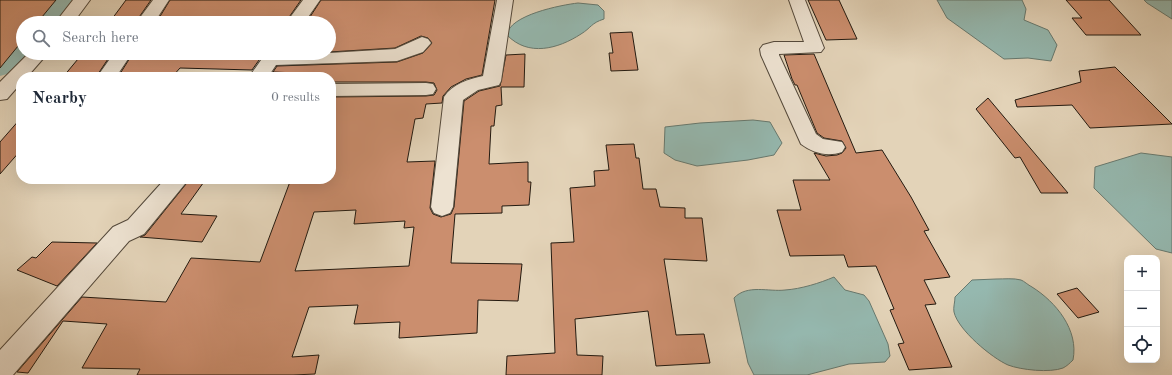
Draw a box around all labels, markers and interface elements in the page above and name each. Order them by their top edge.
search box [16,16,336,60]
icon: search [30,27,52,49]
text: Search here [62,31,139,46]
text: Nearby [32,90,87,107]
text: 0 results [271,91,320,104]
map controls [1124,255,1160,363]
button: + [1124,255,1160,291]
button: − [1124,291,1160,327]
button: locate [1124,327,1160,363]

